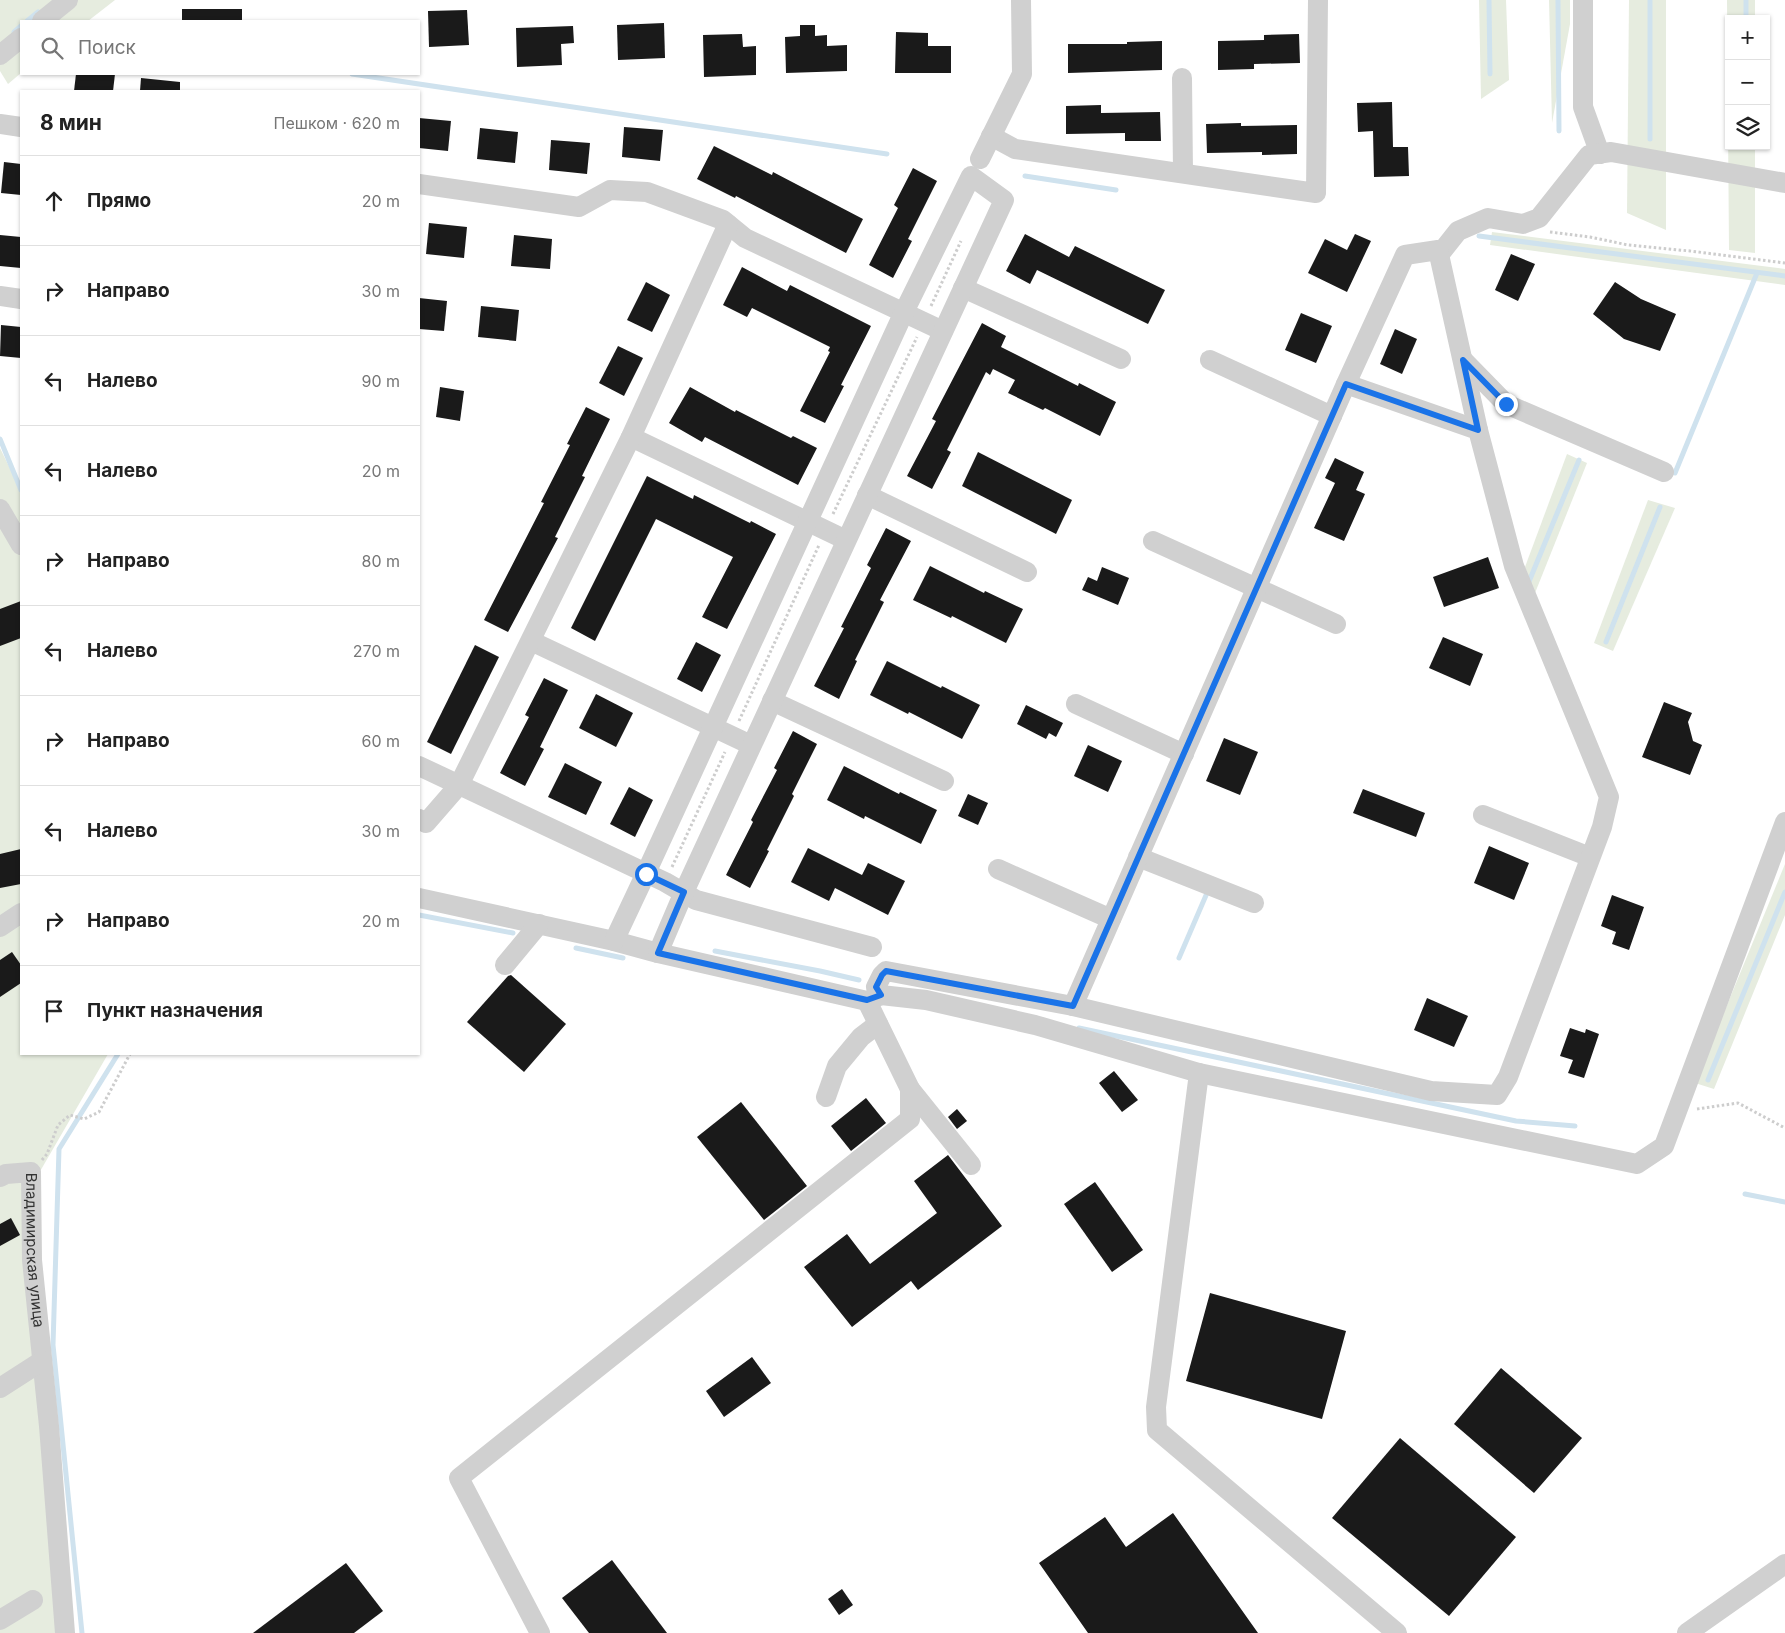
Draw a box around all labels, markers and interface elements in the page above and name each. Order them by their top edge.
map controls [1725,15,1770,150]
button: + [1725,15,1770,60]
search box [20,20,420,75]
icon: search [38,34,66,62]
text: Поиск [78,36,136,59]
button: − [1725,60,1770,105]
button: layers [1725,105,1770,150]
text: 8 мин [40,110,102,135]
text: Пешком · 620 m [274,113,400,133]
icon: ahead [40,187,68,215]
text: Прямо [87,189,151,212]
text: 20 m [362,191,400,211]
icon: right [40,277,68,305]
text: Направо [87,279,170,302]
text: 30 m [362,281,400,301]
icon: left [40,367,68,395]
text: Налево [87,369,158,392]
text: 90 m [361,371,400,391]
route end [1495,393,1518,416]
icon: left [40,457,68,485]
text: Налево [87,459,158,482]
text: 20 m [362,461,400,481]
icon: right [40,547,68,575]
text: Направо [87,549,170,572]
text: 80 m [361,551,400,571]
icon: left [40,637,68,665]
text: Налево [87,639,158,662]
text: 270 m [353,641,400,661]
icon: right [40,727,68,755]
text: Направо [87,729,170,752]
text: 60 m [361,731,400,751]
icon: left [40,817,68,845]
text: Налево [87,819,158,842]
text: 30 m [362,821,400,841]
route start [635,863,658,886]
icon: right [40,907,68,935]
text: Направо [87,909,170,932]
text: 20 m [362,911,400,931]
icon: arrive [40,997,68,1025]
text: Пункт назначения [87,999,263,1022]
street label: Владимирская улица [22,1172,49,1328]

